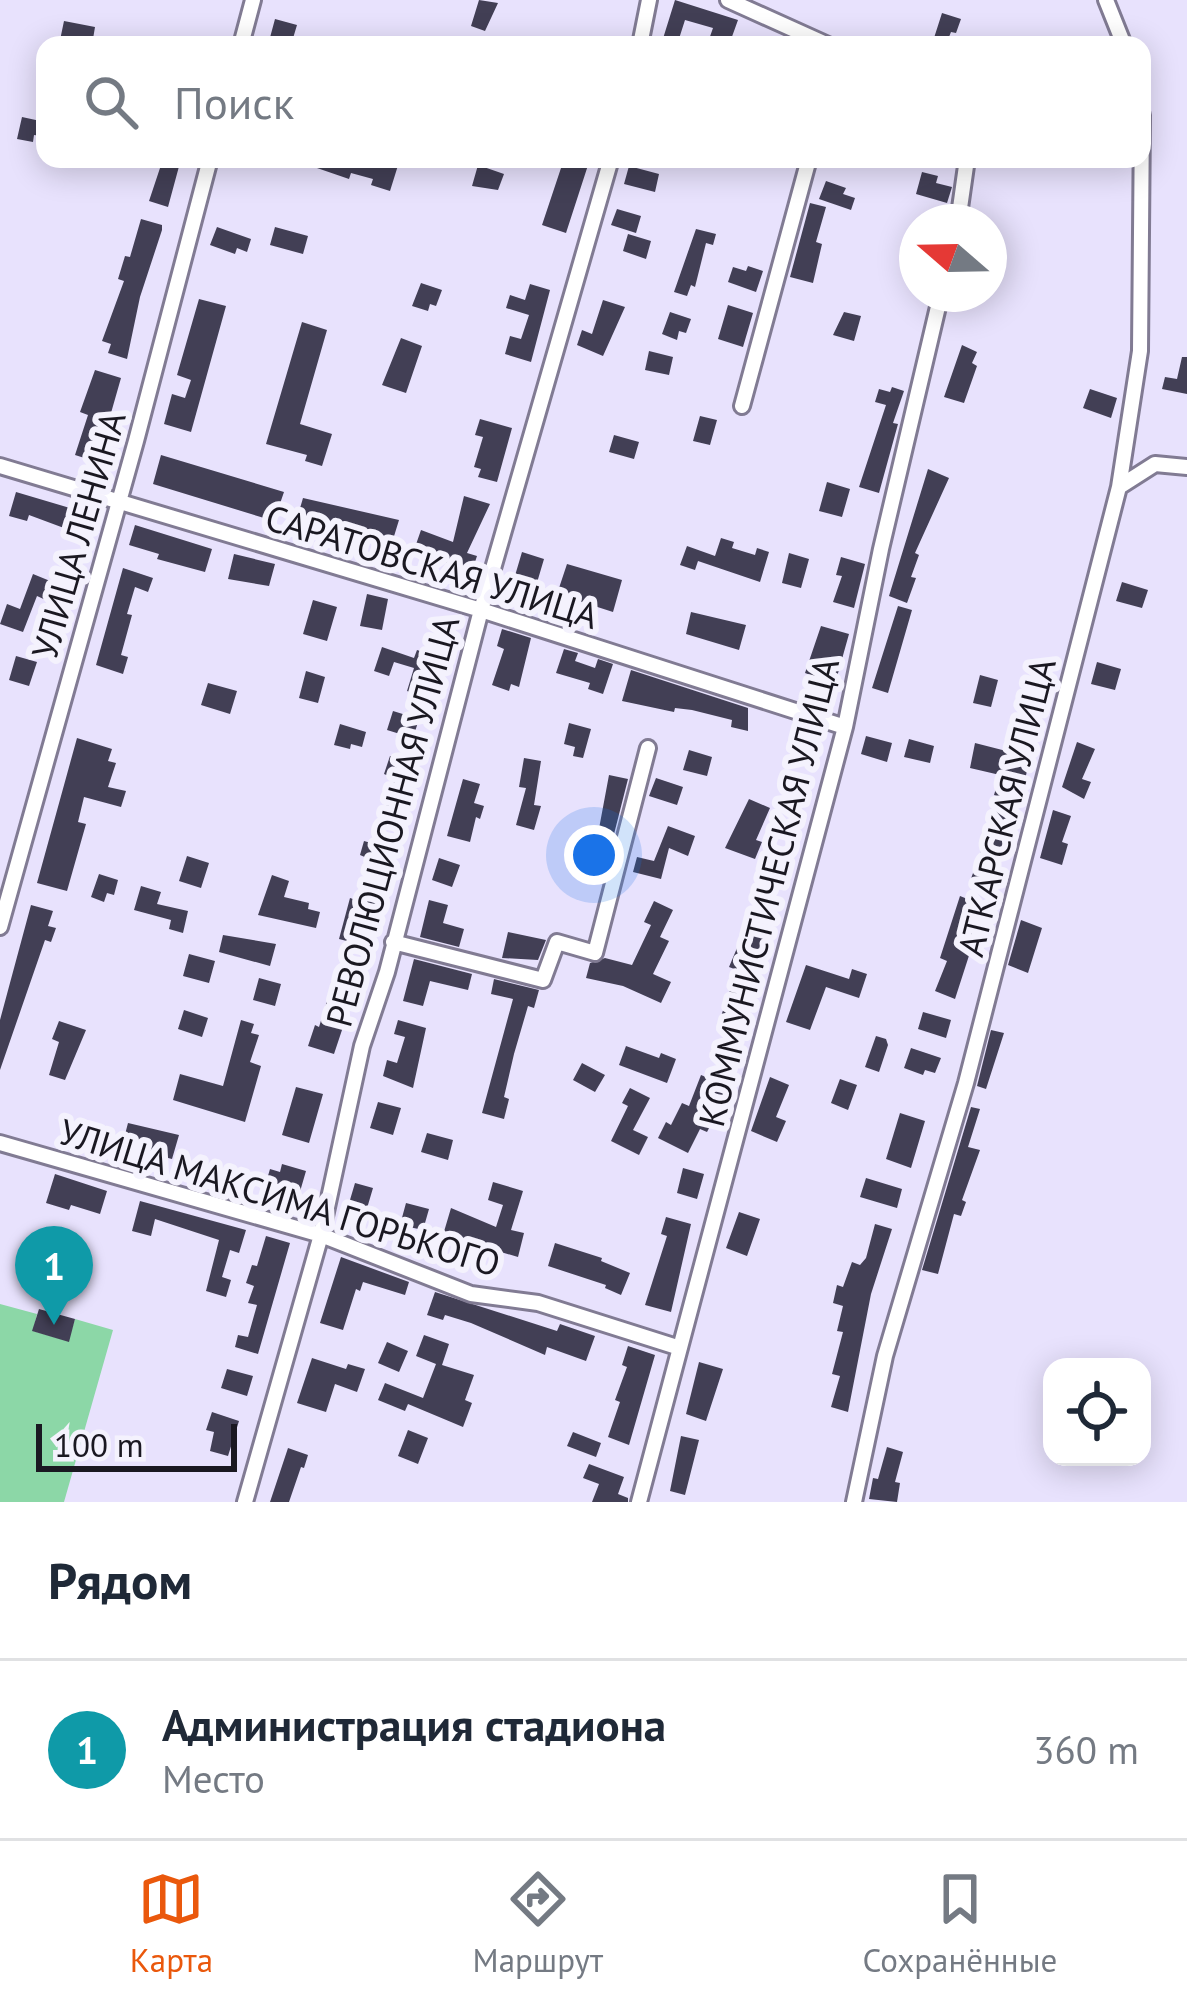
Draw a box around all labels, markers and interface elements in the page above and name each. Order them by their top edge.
search box [36,36,1151,168]
icon: search [78,69,144,135]
text: Поиск [174,73,294,131]
north arrow [899,204,1007,312]
street label: УЛИЦА ЛЕНИНА [20,406,136,664]
street label: САРАТОВСКАЯ УЛИЦА [260,493,604,639]
street label: РЕВОЛЮЦИОННАЯ УЛИЦА [315,610,469,1032]
street label: КОММУНИСТИЧЕСКАЯ УЛИЦА [687,653,849,1131]
street label: АТКАРСКАЯ УЛИЦА [946,653,1066,961]
your location [564,825,624,885]
street label: УЛИЦА МАКСИМА ГОРЬКОГО [54,1107,506,1287]
pin: 1 [15,1226,93,1325]
map controls [1043,1358,1151,1466]
button: locate [1043,1358,1151,1466]
scale bar [36,1418,237,1471]
text: 100 m [54,1423,144,1466]
text: Рядом [48,1547,192,1613]
text: Администрация стадиона [162,1695,666,1753]
text: 1 [76,1724,98,1775]
text: 360 m [1033,1724,1139,1775]
text: Место [162,1753,265,1804]
tab: Карта [130,1866,213,1981]
tab: Маршрут [473,1866,603,1981]
tab: Сохранённые [863,1866,1057,1981]

